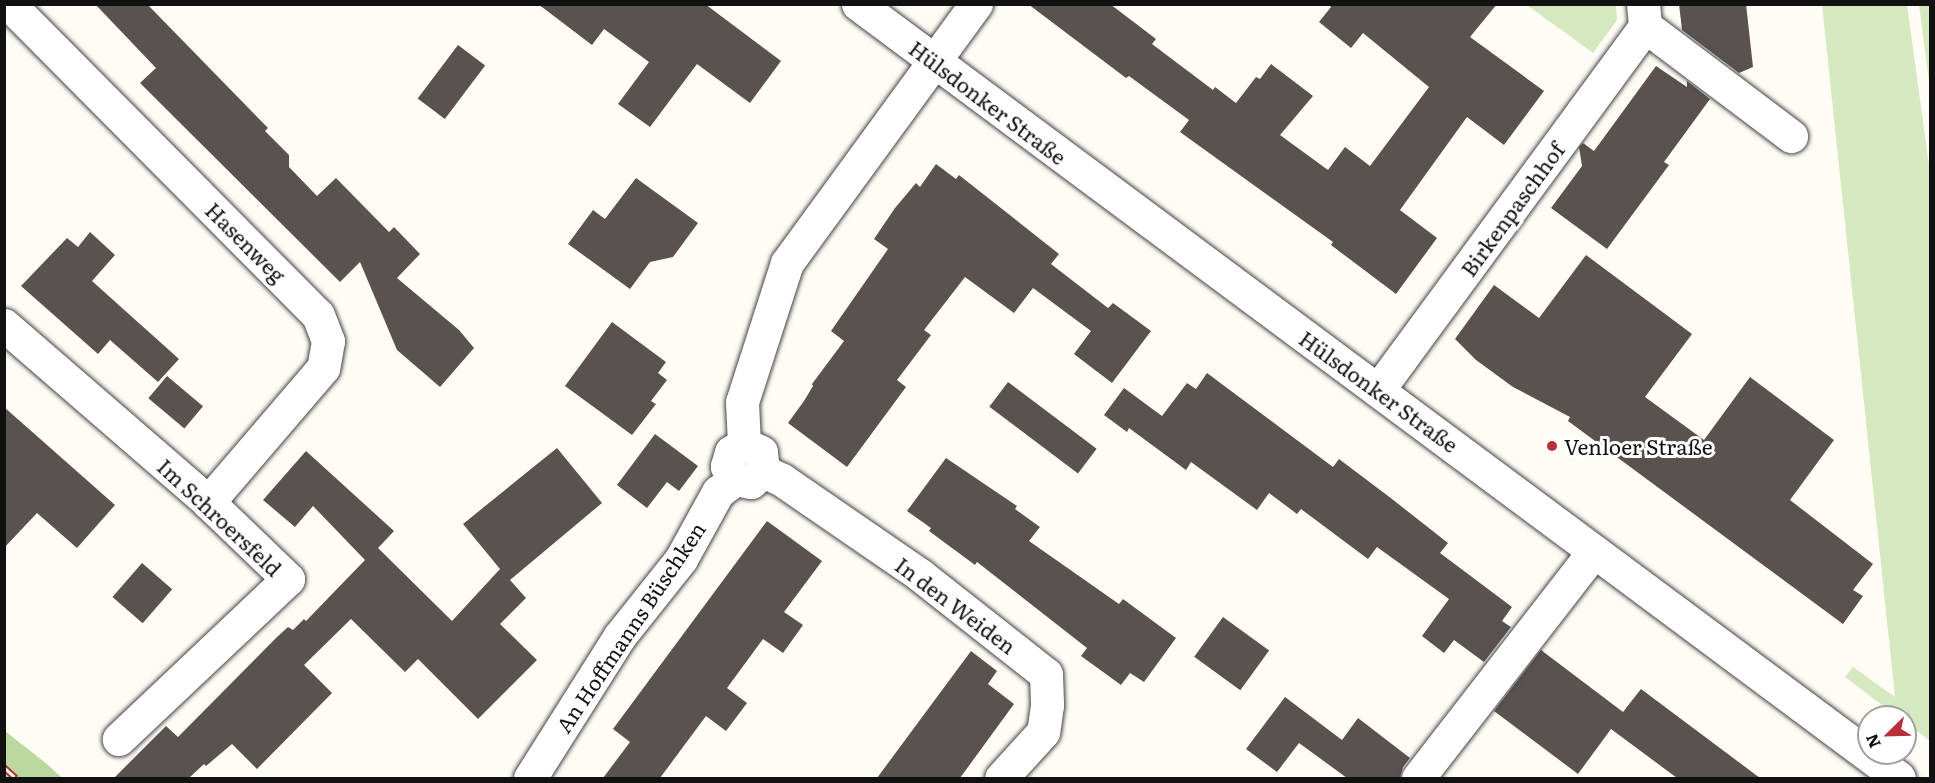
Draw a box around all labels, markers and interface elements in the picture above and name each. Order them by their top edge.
street label: Hülsdonker Straße [905,35,1071,169]
street label: Birkenpaschhof [1455,137,1569,281]
street label: Hasenweg [201,197,291,287]
street label: Hülsdonker Straße [1295,325,1463,457]
place label: Venloer Straße [1564,433,1713,459]
marker: Venloer Straße [1545,439,1559,453]
street label: Im Schroersfeld [153,453,287,581]
street label: An Hoffmanns Büschken [550,517,710,737]
street label: In den Weiden [891,552,1021,658]
north arrow [1857,705,1917,765]
text: N [1859,730,1886,752]

